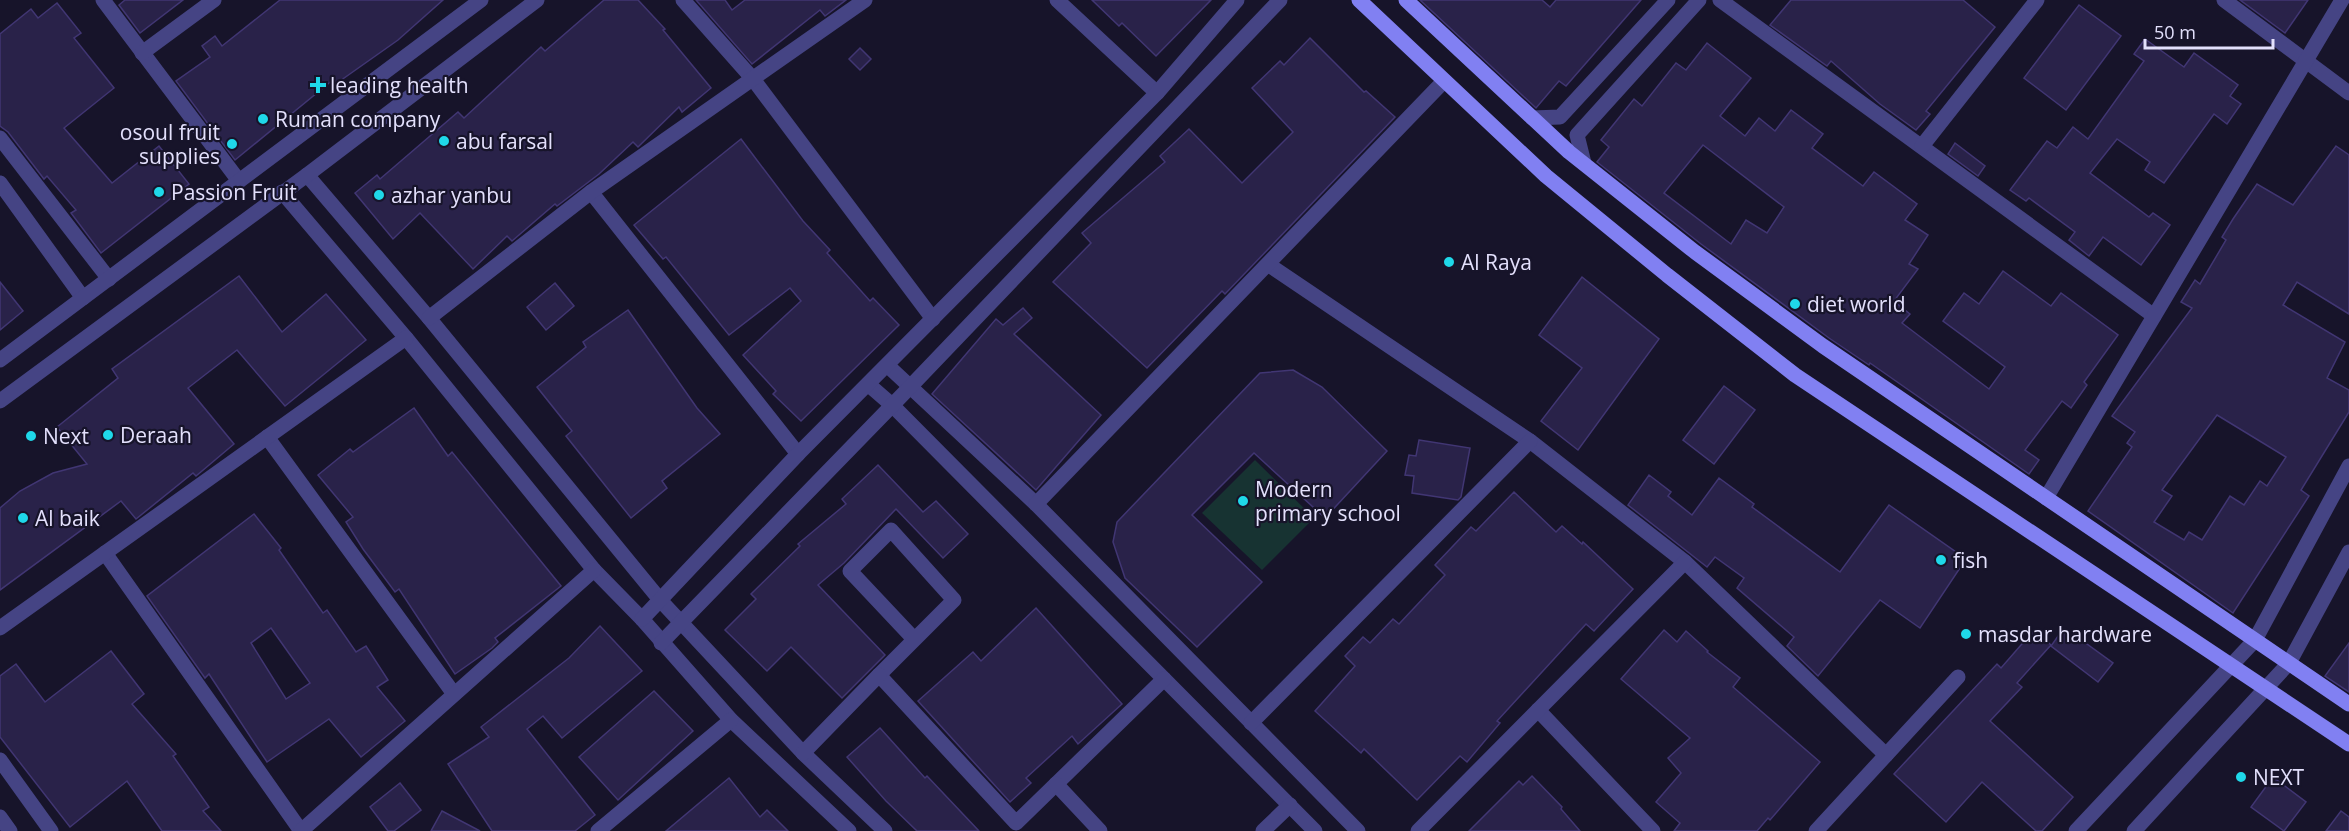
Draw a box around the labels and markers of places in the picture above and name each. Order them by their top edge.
place label: leading health [330,71,469,99]
marker: leading health [311,78,325,92]
place label: Ruman company [275,105,441,133]
marker: Ruman company [256,112,270,126]
place label: osoul fruit supplies [120,118,220,170]
place label: abu farsal [456,127,553,155]
marker: abu farsal [437,134,451,148]
marker: osoul fruit supplies [225,137,239,151]
place label: Passion Fruit [171,178,297,206]
place label: azhar yanbu [391,181,512,209]
marker: Passion Fruit [152,185,166,199]
marker: azhar yanbu [372,188,386,202]
place label: Al Raya [1461,248,1532,276]
marker: Al Raya [1442,255,1456,269]
place label: diet world [1807,290,1906,318]
marker: diet world [1788,297,1802,311]
place label: Deraah [120,421,192,449]
place label: Next [43,422,89,450]
marker: Deraah [101,428,115,442]
marker: Next [24,429,38,443]
place label: Modern primary school [1255,475,1401,527]
marker: Modern primary school [1236,494,1250,508]
place label: Al baik [35,504,100,532]
marker: Al baik [16,511,30,525]
place label: fish [1953,546,1988,574]
marker: fish [1934,553,1948,567]
place label: masdar hardware [1978,620,2152,648]
marker: masdar hardware [1959,627,1973,641]
place label: NEXT [2253,763,2305,791]
marker: NEXT [2234,770,2248,784]

